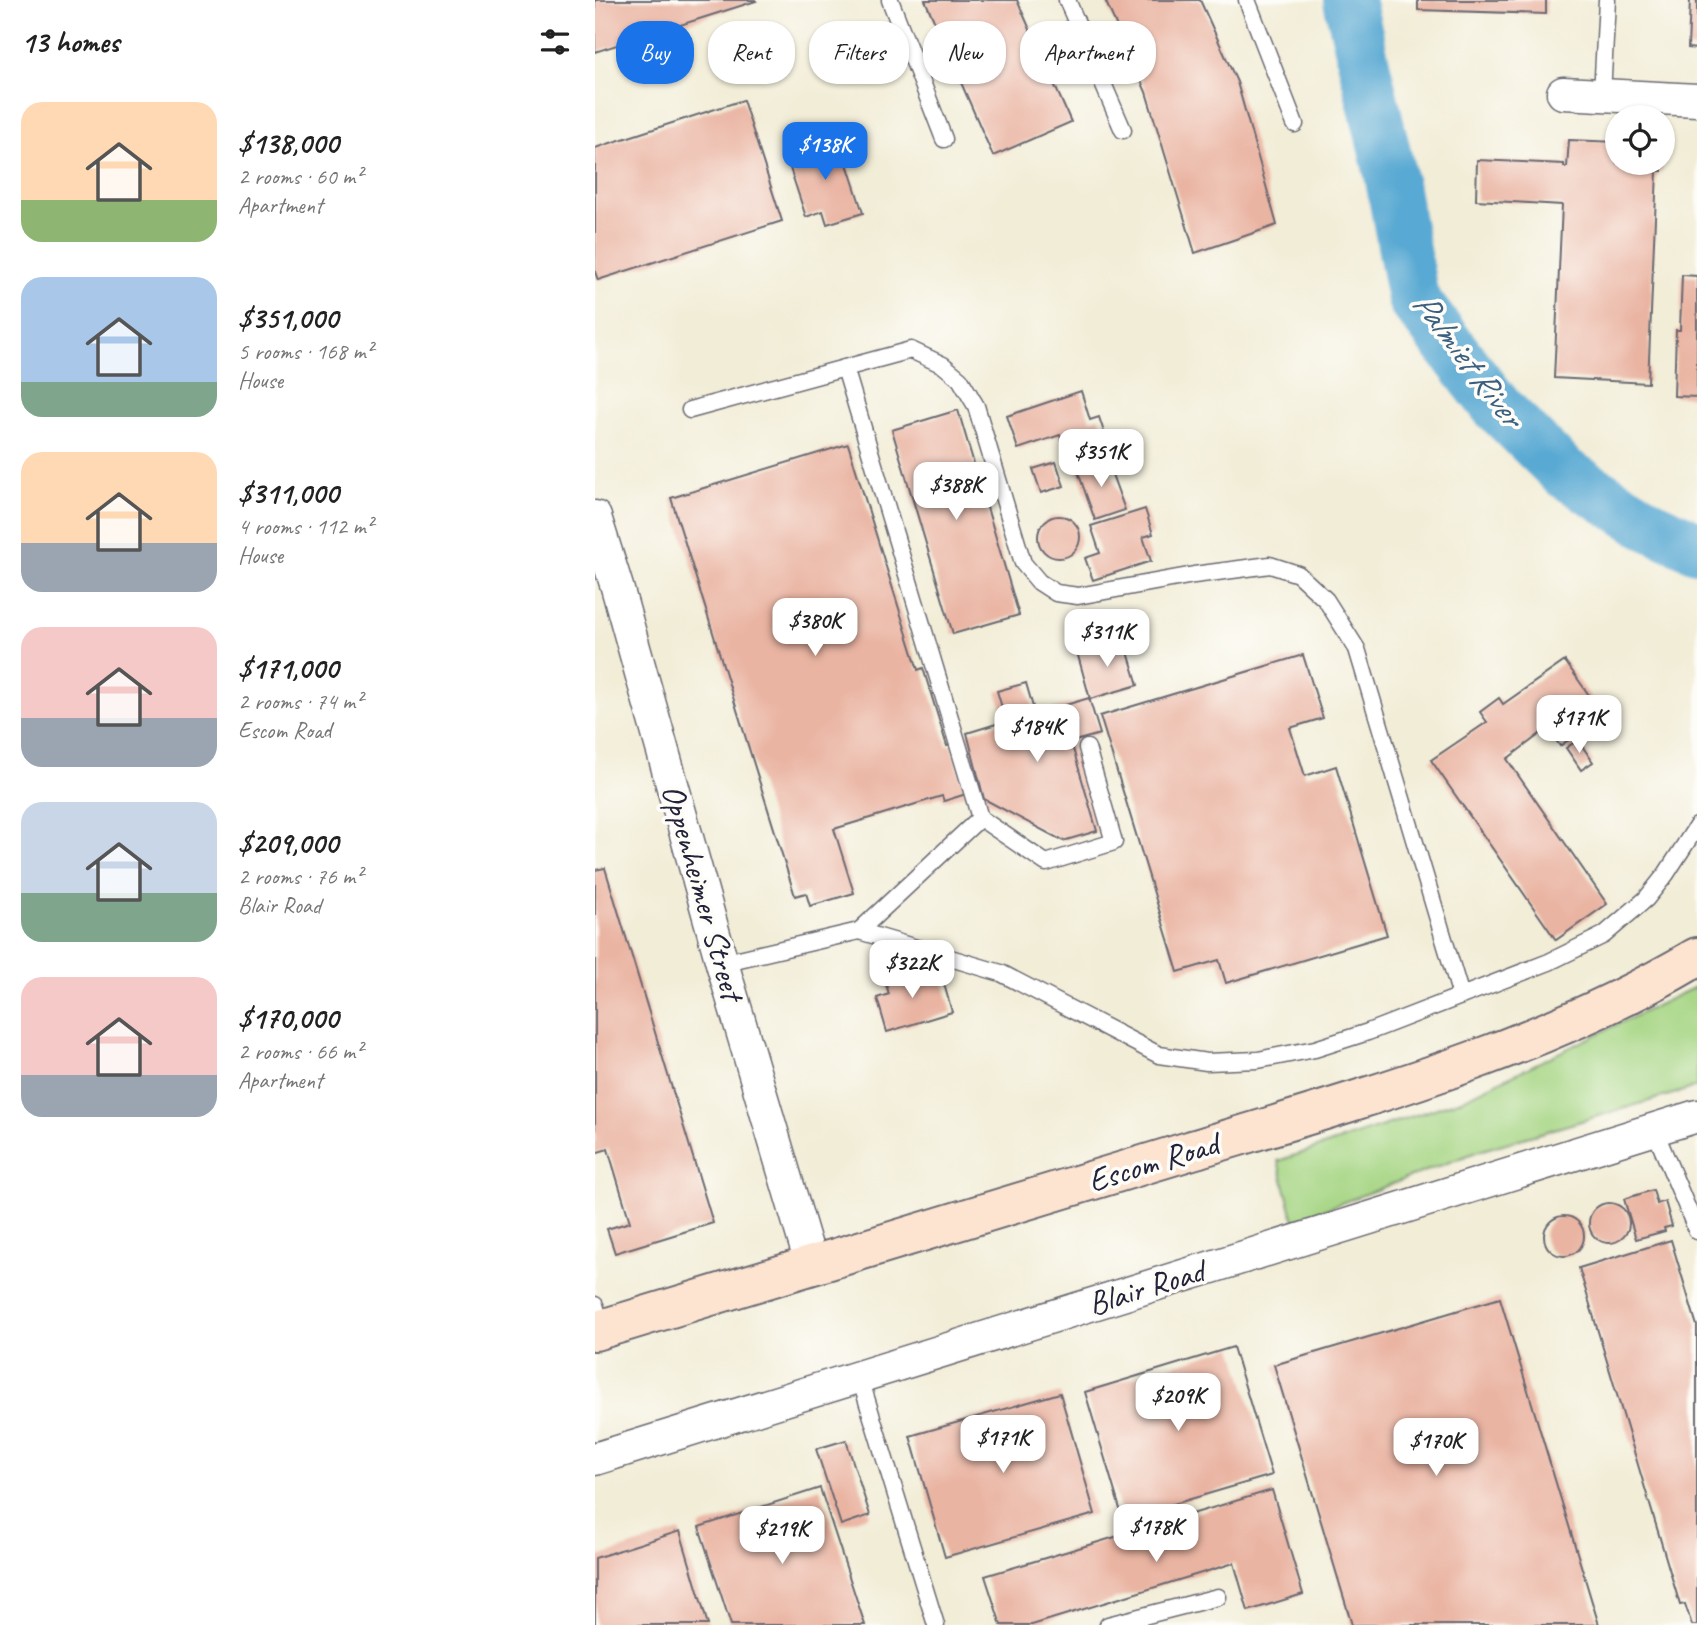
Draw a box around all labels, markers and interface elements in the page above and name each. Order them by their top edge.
chip: Buy [616,21,694,84]
chip: Rent [708,21,795,84]
chip: Filters [809,21,909,84]
chip: New [923,21,1006,84]
chip: Apartment [1020,21,1156,84]
text: 13 homes [21,23,119,61]
icon: filters [536,23,574,61]
map controls [1605,105,1675,175]
button: locate [1605,105,1675,175]
pin: $138K [776,122,874,182]
text: $138,000 [238,124,338,162]
icon: home [77,130,161,214]
text: $138K [798,130,852,159]
text: 2 rooms · 60 m² [238,162,362,191]
text: Apartment [238,191,323,220]
water label: Palmiet River [1403,283,1536,439]
text: $351,000 [238,299,338,337]
icon: home [77,305,161,389]
text: 5 rooms · 168 m² [238,337,373,366]
text: House [238,366,283,395]
pin: $351K [1052,430,1150,489]
text: $351K [1075,437,1127,466]
pin: $388K [907,462,1005,522]
text: $388K [929,470,983,499]
text: $311,000 [238,474,338,512]
icon: home [77,480,161,564]
text: 4 rooms · 112 m² [238,512,373,541]
text: House [238,541,283,570]
pin: $380K [766,598,864,658]
text: $380K [788,606,842,635]
pin: $311K [1058,610,1156,669]
text: $311K [1080,617,1134,646]
text: $171,000 [238,649,338,687]
icon: home [77,655,161,739]
text: 2 rooms · 74 m² [238,687,362,716]
pin: $171K [1530,696,1628,755]
text: $171K [1553,703,1606,732]
pin: $184K [988,704,1086,764]
text: $184K [1010,712,1064,741]
text: Escom Road [238,716,331,745]
street label: Oppenheimer Street [652,779,755,1008]
text: $209,000 [238,824,338,862]
icon: home [77,830,161,914]
text: 2 rooms · 76 m² [238,862,362,891]
text: Blair Road [238,891,321,920]
pin: $322K [863,940,961,1000]
text: $322K [885,948,939,977]
text: $170,000 [238,999,338,1037]
icon: home [77,1005,161,1089]
text: 2 rooms · 66 m² [238,1037,362,1066]
text: Apartment [238,1066,323,1095]
street label: Escom Road [1083,1121,1228,1202]
street label: Blair Road [1083,1248,1214,1324]
pin: $209K [1129,1374,1227,1433]
text: $209K [1152,1381,1204,1410]
pin: $171K [954,1416,1052,1475]
pin: $170K [1387,1418,1485,1478]
text: $171K [977,1423,1030,1452]
text: $170K [1410,1426,1463,1455]
pin: $178K [1107,1504,1205,1564]
pin: $219K [733,1506,831,1566]
text: $178K [1130,1512,1183,1541]
text: $219K [756,1514,808,1543]

